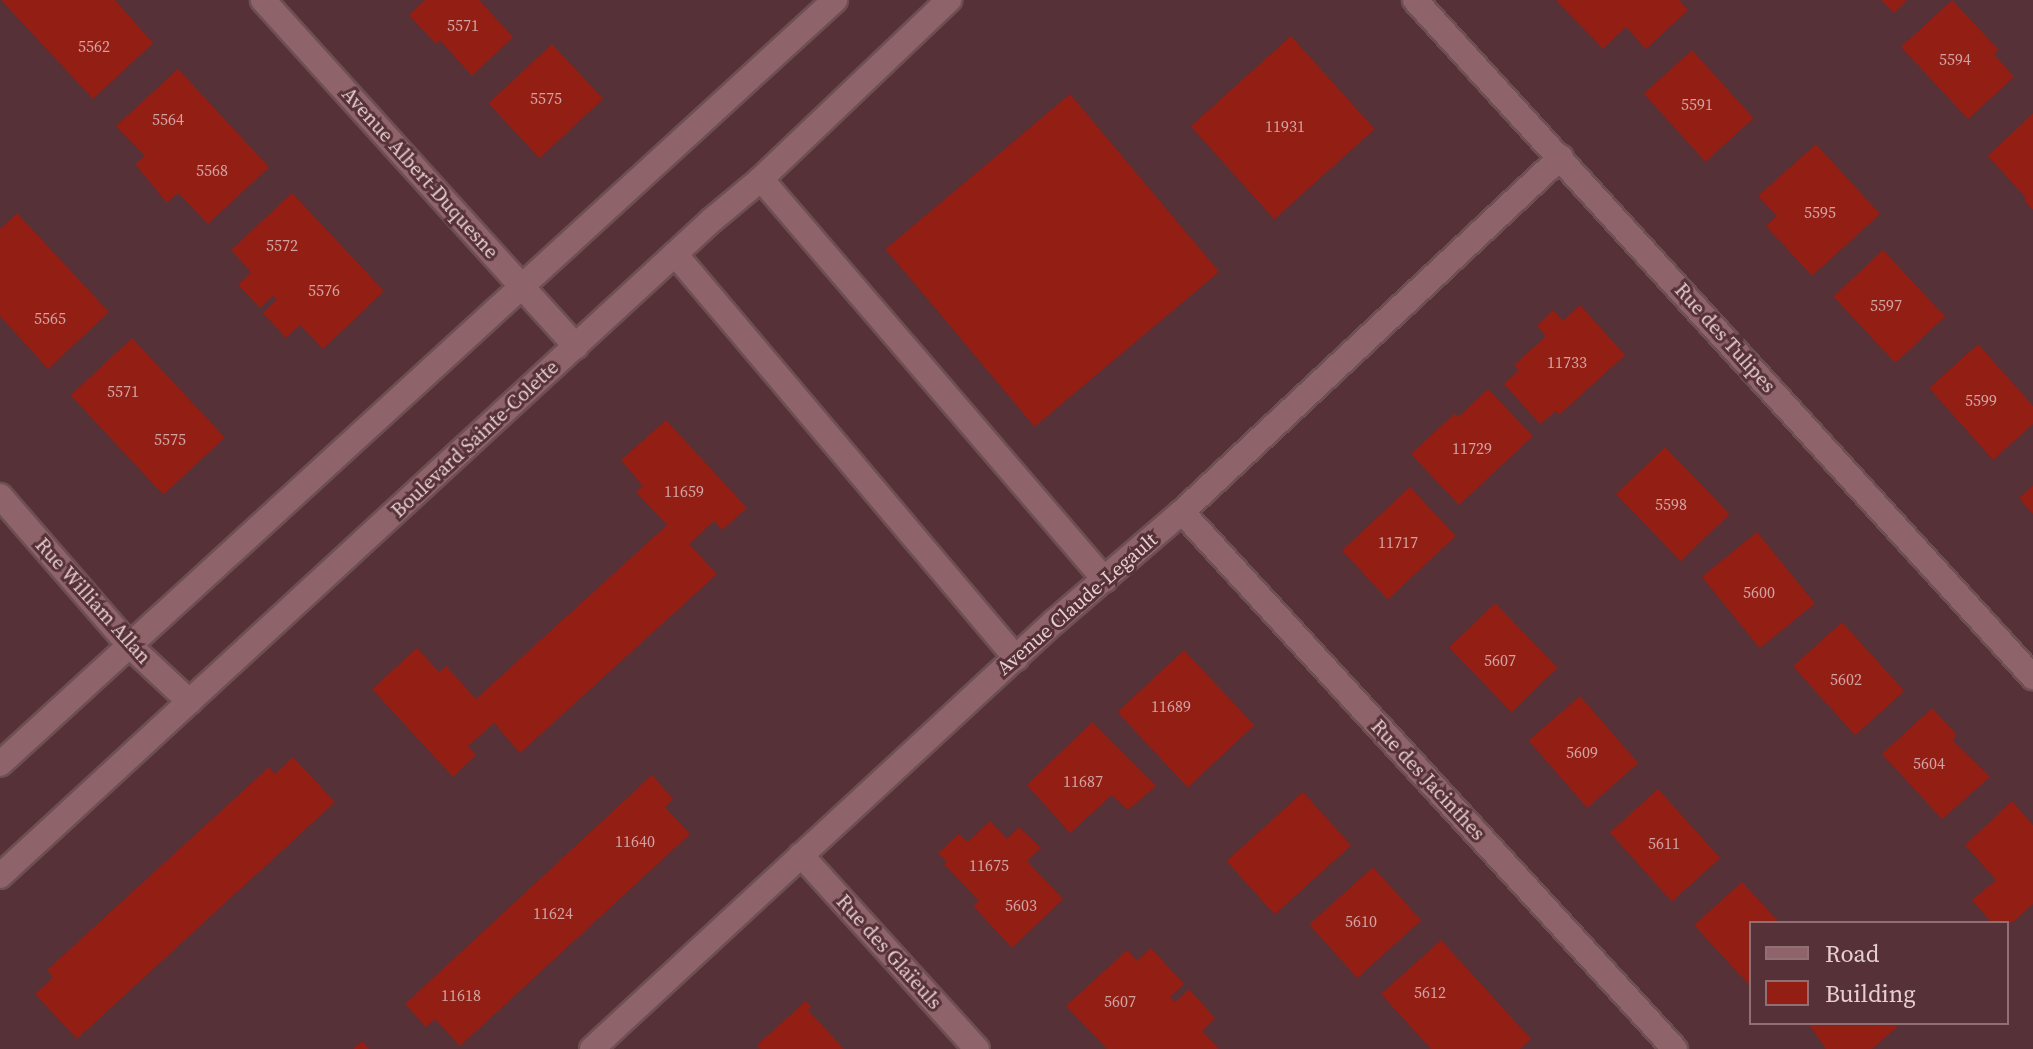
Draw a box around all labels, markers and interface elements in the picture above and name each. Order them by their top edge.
house number: 5571 [447,15,479,35]
house number: 5562 [78,36,110,56]
house number: 5594 [1939,49,1971,69]
street label: Avenue Albert-Duquesne [337,82,503,264]
house number: 5575 [530,88,562,108]
house number: 5591 [1681,94,1713,114]
house number: 5564 [152,109,184,129]
house number: 11931 [1265,116,1305,136]
house number: 5568 [196,160,228,180]
house number: 5595 [1804,202,1836,222]
house number: 5572 [266,235,298,255]
street label: Rue des Tulipes [1669,278,1781,398]
house number: 5576 [308,280,340,300]
house number: 5597 [1870,295,1902,315]
house number: 5565 [34,308,66,328]
house number: 11733 [1547,352,1587,372]
street label: Boulevard Sainte-Colette [386,355,564,523]
house number: 5571 [107,381,139,401]
house number: 5599 [1965,390,1997,410]
house number: 5575 [154,429,186,449]
house number: 11729 [1452,438,1492,458]
house number: 11659 [664,481,704,501]
house number: 5598 [1655,494,1687,514]
street label: Avenue Claude-Legault [992,528,1162,680]
house number: 11717 [1378,532,1418,552]
street label: Rue William Allan [30,533,156,669]
house number: 5600 [1743,582,1775,602]
house number: 5607 [1484,650,1516,670]
house number: 5602 [1830,669,1862,689]
house number: 11689 [1151,696,1191,716]
street label: Rue des Jacinthes [1366,715,1490,845]
house number: 5609 [1566,742,1598,762]
house number: 5604 [1913,753,1945,773]
house number: 11687 [1063,771,1103,791]
house number: 11640 [615,831,655,851]
house number: 5611 [1648,833,1680,853]
house number: 11675 [969,855,1009,875]
street label: Rue des Glaïeuls [831,890,947,1014]
house number: 5603 [1005,895,1037,915]
house number: 11624 [533,903,573,923]
house number: 5610 [1345,911,1377,931]
legend [1749,921,2009,1025]
text: Road [1825,937,1879,970]
text: Building [1825,977,1916,1010]
house number: 5612 [1414,982,1446,1002]
house number: 11618 [441,985,481,1005]
house number: 5607 [1104,991,1136,1011]

